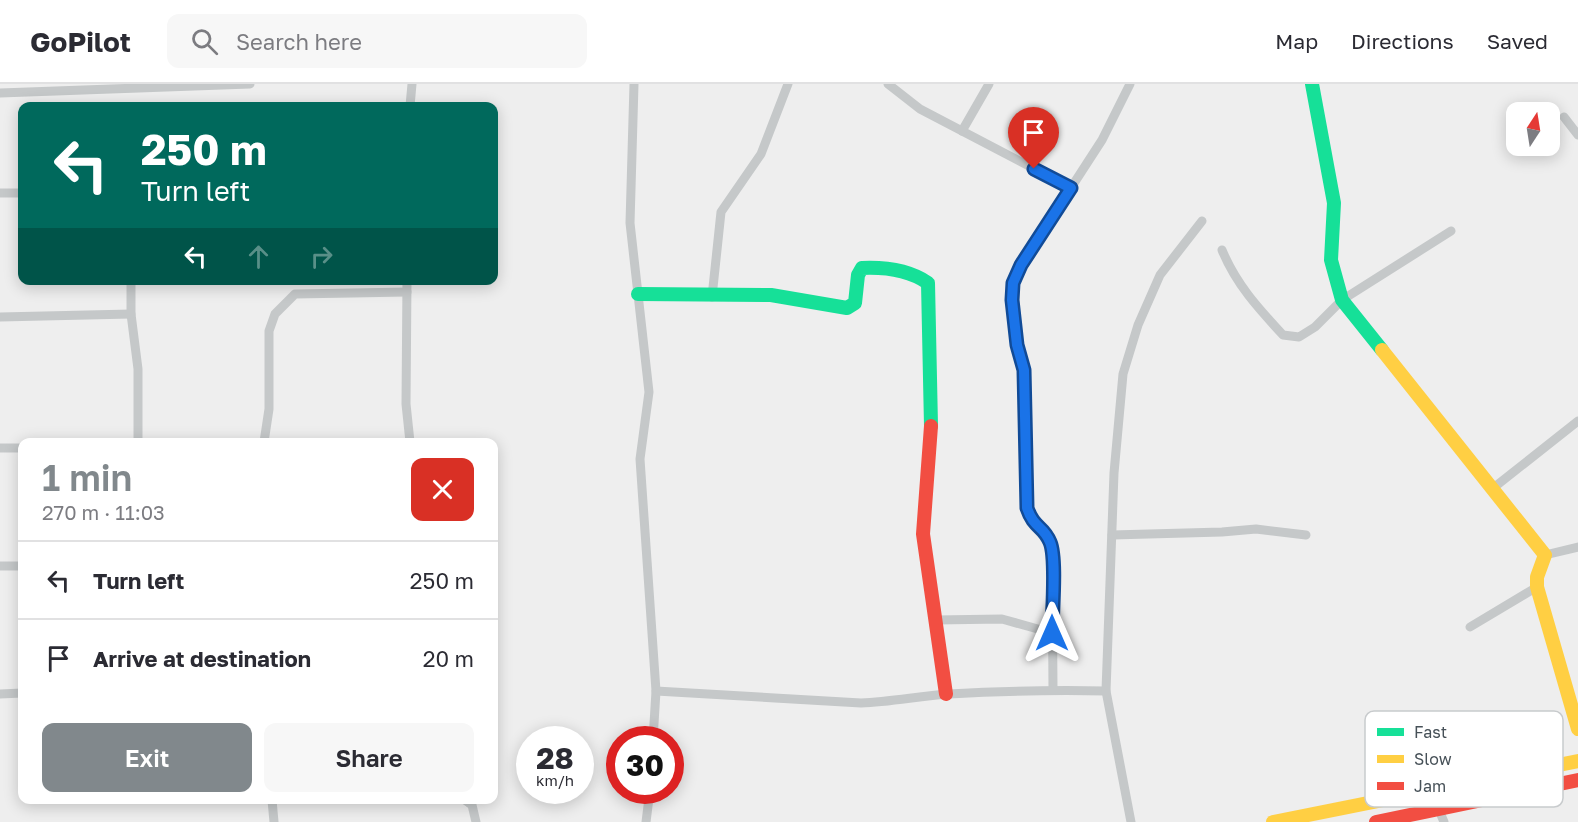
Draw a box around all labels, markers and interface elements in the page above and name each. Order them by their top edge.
search box [167,14,587,68]
text: GoPilot [30,25,131,58]
icon: search [188,25,221,58]
text: Search here [236,28,362,55]
text: Map [1275,28,1318,54]
text: Directions [1351,28,1454,54]
text: Saved [1487,28,1548,54]
north arrow [1506,102,1560,156]
map controls [1506,102,1560,156]
pin [1008,107,1059,169]
icon: arrive [1017,116,1050,149]
text: 250 m [141,124,267,174]
icon: left [42,126,120,204]
text: Turn left [141,175,250,207]
icon: left [179,240,212,273]
icon: ahead [242,240,275,273]
icon: right [305,240,338,273]
text: 1 min [42,456,132,499]
button: close [411,458,474,521]
text: 270 m · 11:03 [42,500,165,524]
icon: left [42,564,75,597]
text: Turn left [93,567,184,594]
text: 250 m [410,567,474,594]
position arrow [1020,601,1084,665]
icon: arrive [42,642,75,675]
text: Arrive at destination [93,645,311,672]
text: 20 m [423,645,474,672]
legend [1365,711,1563,807]
text: Fast [1414,722,1447,742]
button: Exit [42,723,252,792]
button: Share [264,723,474,792]
speed limit sign: 30 [606,726,684,804]
text: 28 [536,740,574,776]
text: Slow [1414,749,1452,769]
text: km/h [536,771,574,789]
text: Jam [1414,776,1446,796]

